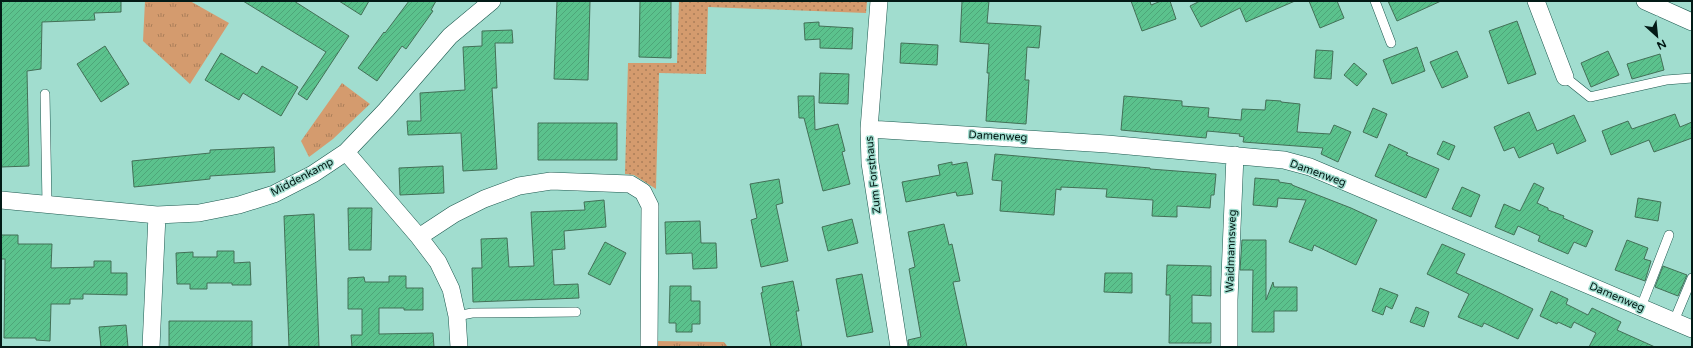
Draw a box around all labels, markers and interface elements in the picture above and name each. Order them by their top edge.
north arrow [1637,16,1677,56]
text: N [1654,37,1668,52]
street label: Damenweg [968,128,1028,144]
street label: Zum Forsthaus [862,135,884,215]
street label: Middenkamp [268,155,336,199]
street label: Damenweg [1288,157,1348,189]
street label: Waidmannsweg [1223,209,1239,293]
street label: Damenweg [1587,279,1647,315]

